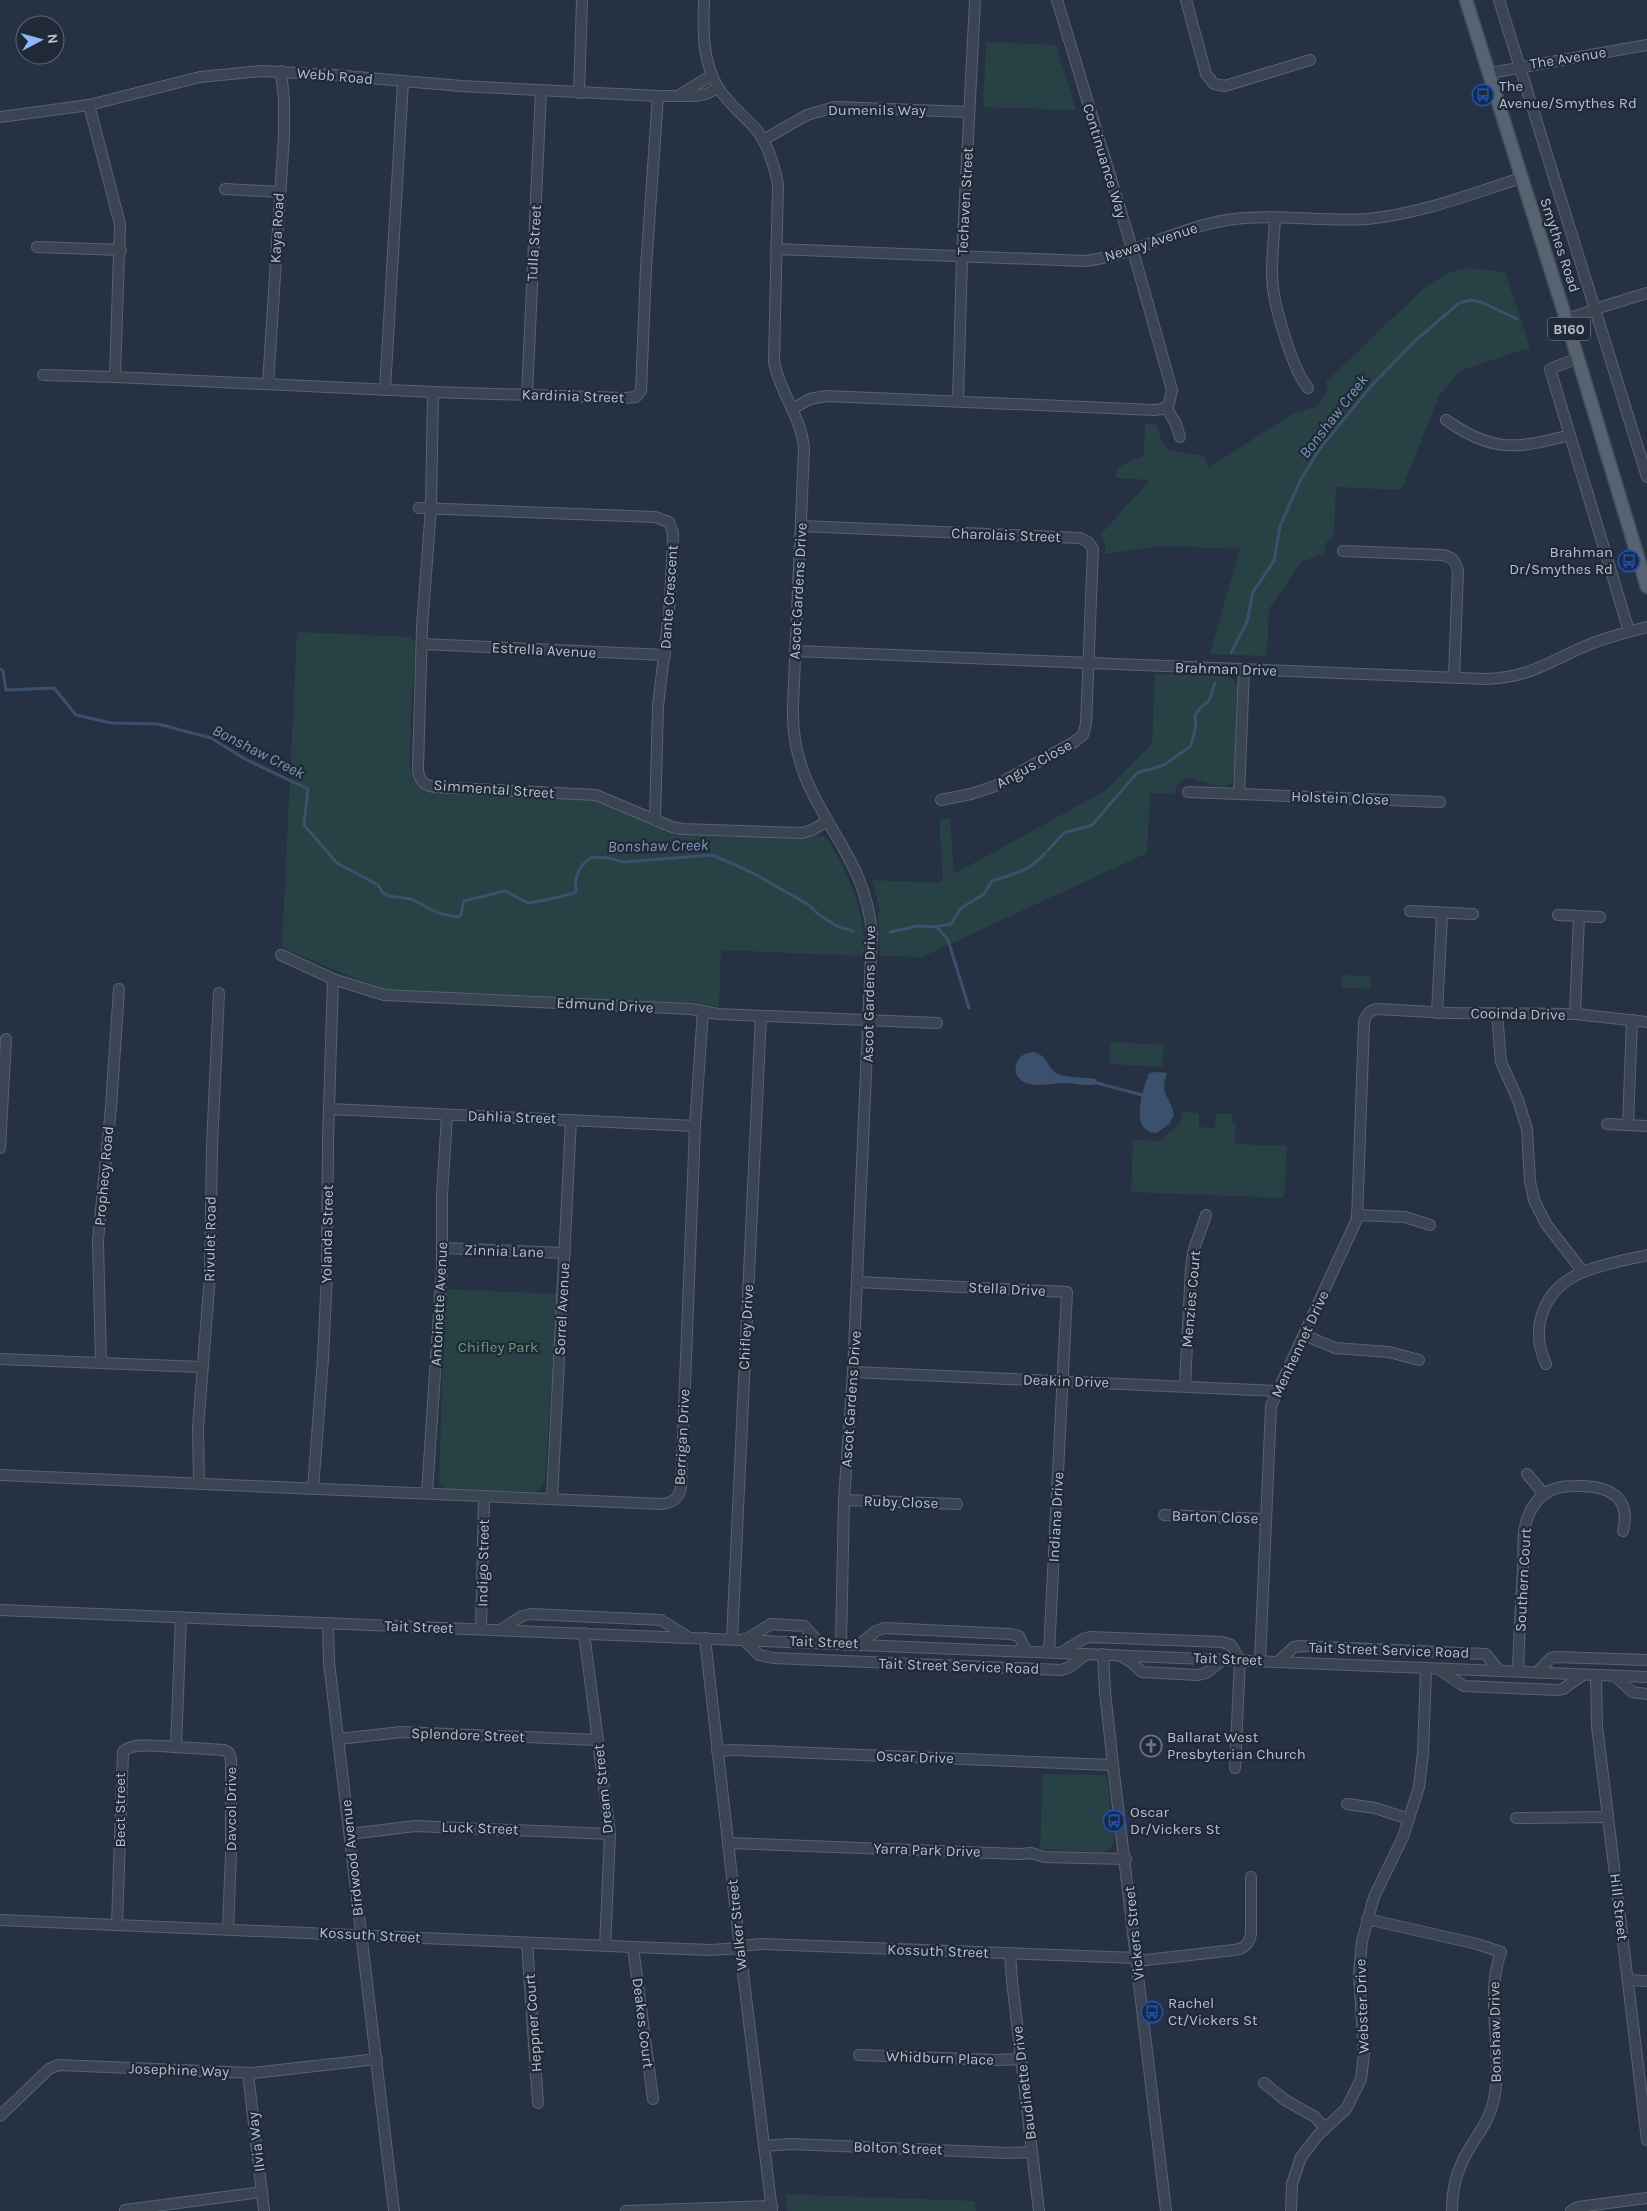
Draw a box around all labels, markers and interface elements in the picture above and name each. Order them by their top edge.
north arrow [15,15,65,65]
text: N [43,33,61,45]
street label: The Avenue [1528,43,1608,73]
street label: Webb Road [296,64,374,88]
place label: The Avenue/Smythes Rd [1499,77,1637,112]
bus stop icon: The Avenue/Smythes Rd [1471,83,1495,107]
street label: Dumenils Way [828,101,926,119]
street label: Continuance Way [1079,101,1131,221]
street label: Techaven Street [953,146,977,255]
street label: Kaya Road [266,192,288,264]
street label: Smythes Road [1536,195,1584,295]
street label: Tulla Street [523,204,545,282]
street label: Neway Avenue [1102,218,1200,266]
road number: B160 [1548,318,1590,340]
water label: Bonshaw Creek [1295,370,1372,462]
street label: Kardinia Street [521,385,625,407]
street label: Ascot Gardens Drive [785,522,811,660]
street label: Charolais Street [951,524,1061,546]
place label: Brahman Dr/Smythes Rd [1509,543,1613,578]
street label: Dante Crescent [656,544,682,650]
bus stop icon: Brahman Dr/Smythes Rd [1617,549,1641,573]
street label: Estrella Avenue [491,638,597,662]
street label: Brahman Drive [1175,658,1277,680]
water label: Bonshaw Creek [209,720,309,783]
street label: Angus Close [993,736,1075,792]
street label: Simmental Street [433,776,555,802]
street label: Holstein Close [1291,787,1389,809]
water label: Bonshaw Creek [607,835,710,856]
street label: Ascot Gardens Drive [859,925,879,1063]
street label: Edmund Drive [556,993,654,1017]
street label: Cooinda Drive [1470,1004,1566,1024]
street label: Dahlia Street [467,1106,557,1128]
street label: Prophecy Road [91,1125,117,1227]
street label: Yolanda Street [317,1184,337,1284]
street label: Rivulet Road [200,1196,220,1282]
street label: Antoinette Avenue [427,1241,451,1367]
street label: Zinnia Lane [464,1241,544,1261]
street label: Menzies Court [1178,1249,1204,1348]
street label: Sorrel Avenue [551,1262,573,1356]
street label: Stella Drive [968,1278,1046,1300]
street label: Chifley Drive [735,1284,757,1370]
street label: Menhennet Drive [1267,1288,1333,1400]
street label: Ascot Gardens Drive [837,1330,865,1468]
park label: Chifley Park [458,1338,538,1356]
street label: Deakin Drive [1022,1370,1110,1392]
street label: Berrigan Drive [670,1388,694,1486]
street label: Indiana Drive [1045,1471,1067,1563]
street label: Ruby Close [863,1492,939,1512]
street label: Barton Close [1171,1506,1259,1528]
street label: Indigo Street [473,1518,493,1607]
street label: Southern Court [1511,1527,1535,1633]
street label: Tait Street [384,1617,454,1637]
street label: Tait Street [789,1632,859,1652]
street label: Tait Street Service Road [1308,1638,1470,1662]
street label: Tait Street [1193,1649,1263,1669]
street label: Tait Street Service Road [878,1654,1040,1678]
street label: Splendore Street [411,1724,526,1746]
place label: Ballarat West Presbyterian Church [1167,1728,1306,1763]
church icon: Ballarat West Presbyterian Church [1139,1734,1163,1758]
street label: Dream Street [589,1743,617,1835]
street label: Oscar Drive [876,1747,954,1767]
street label: Davcol Drive [222,1767,240,1851]
street label: Bect Street [111,1772,129,1848]
street label: Birdwood Avenue [337,1799,367,1917]
place label: Oscar Dr/Vickers St [1130,1803,1221,1838]
bus stop icon: Oscar Dr/Vickers St [1102,1809,1126,1833]
street label: Luck Street [441,1818,519,1838]
street label: Yarra Park Drive [873,1839,981,1861]
street label: Hill Street [1606,1872,1632,1942]
street label: Walker Street [723,1878,751,1972]
street label: Vickers Street [1120,1885,1148,1981]
street label: Kossuth Street [319,1923,422,1947]
street label: Kossuth Street [887,1940,989,1962]
street label: Webster Drive [1351,1958,1373,2054]
street label: Heppner Court [521,1973,545,2073]
street label: Deakes Court [629,1977,658,2070]
street label: Bonshaw Drive [1485,1981,1505,2083]
place label: Rachel Ct/Vickers St [1168,1994,1258,2029]
bus stop icon: Rachel Ct/Vickers St [1140,2000,1164,2024]
street label: Baudinette Drive [1008,2025,1040,2141]
street label: Whidburn Place [886,2047,994,2069]
street label: Josephine Way [128,2059,230,2081]
street label: Ilvia Way [243,2111,269,2173]
street label: Bolton Street [853,2137,943,2159]

